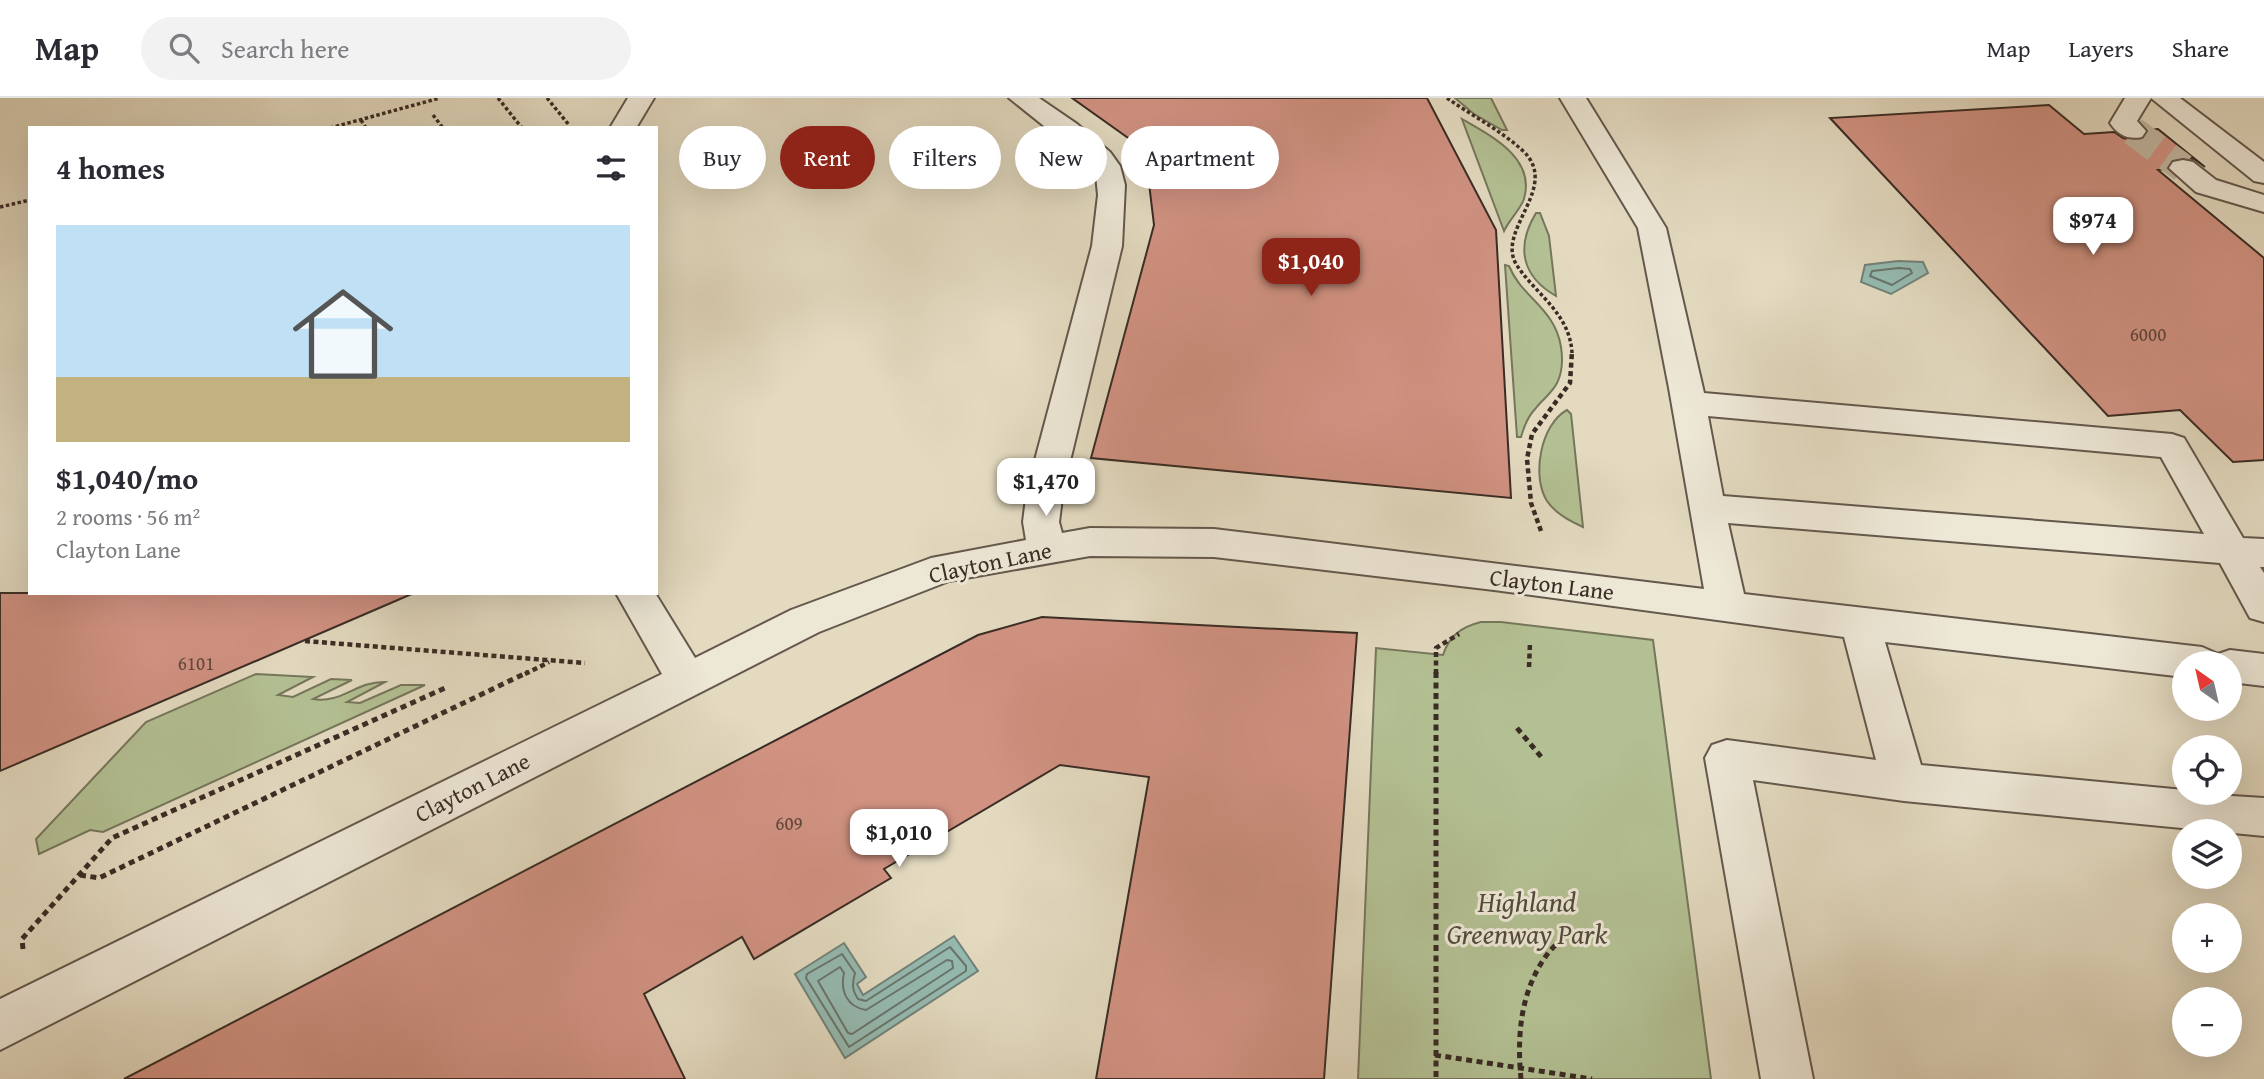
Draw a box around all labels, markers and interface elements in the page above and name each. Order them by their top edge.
search box [141,17,631,80]
text: Map [35,24,99,72]
icon: search [165,29,203,67]
text: Search here [221,29,349,68]
text: Map [1987,31,2030,66]
text: Layers [2068,31,2134,66]
text: Share [2172,31,2229,66]
chip: Buy [679,126,766,189]
chip: Rent [780,126,875,189]
chip: Filters [889,126,1001,189]
chip: New [1015,126,1107,189]
chip: Apartment [1121,126,1279,189]
text: 4 homes [56,146,165,190]
icon: filters [592,149,630,187]
pin: $974 [2052,198,2134,257]
text: $974 [2069,203,2117,236]
pin: $1,040 [1254,238,1368,298]
text: $1,040 [1278,244,1344,277]
icon: home [280,271,406,397]
house number: 6000 [2130,320,2166,348]
text: $1,040/mo [56,456,198,500]
pin: $1,470 [989,458,1103,518]
text: $1,470 [1013,464,1079,497]
text: 2 rooms · 56 m² [56,500,200,533]
text: Clayton Lane [56,533,181,566]
street label: Clayton Lane [925,533,1055,591]
street label: Clayton Lane [1488,560,1616,608]
house number: 6101 [178,649,214,677]
north arrow [2172,651,2242,721]
map controls [2172,651,2242,1057]
button: locate [2172,735,2242,805]
street label: Clayton Lane [409,744,535,830]
house number: 609 [775,809,803,837]
pin: $1,010 [842,810,956,869]
text: $1,010 [866,815,932,848]
button: layers [2172,819,2242,889]
park label: Highland Greenway Park [1447,881,1608,954]
button: + [2172,903,2242,973]
button: − [2172,987,2242,1057]

